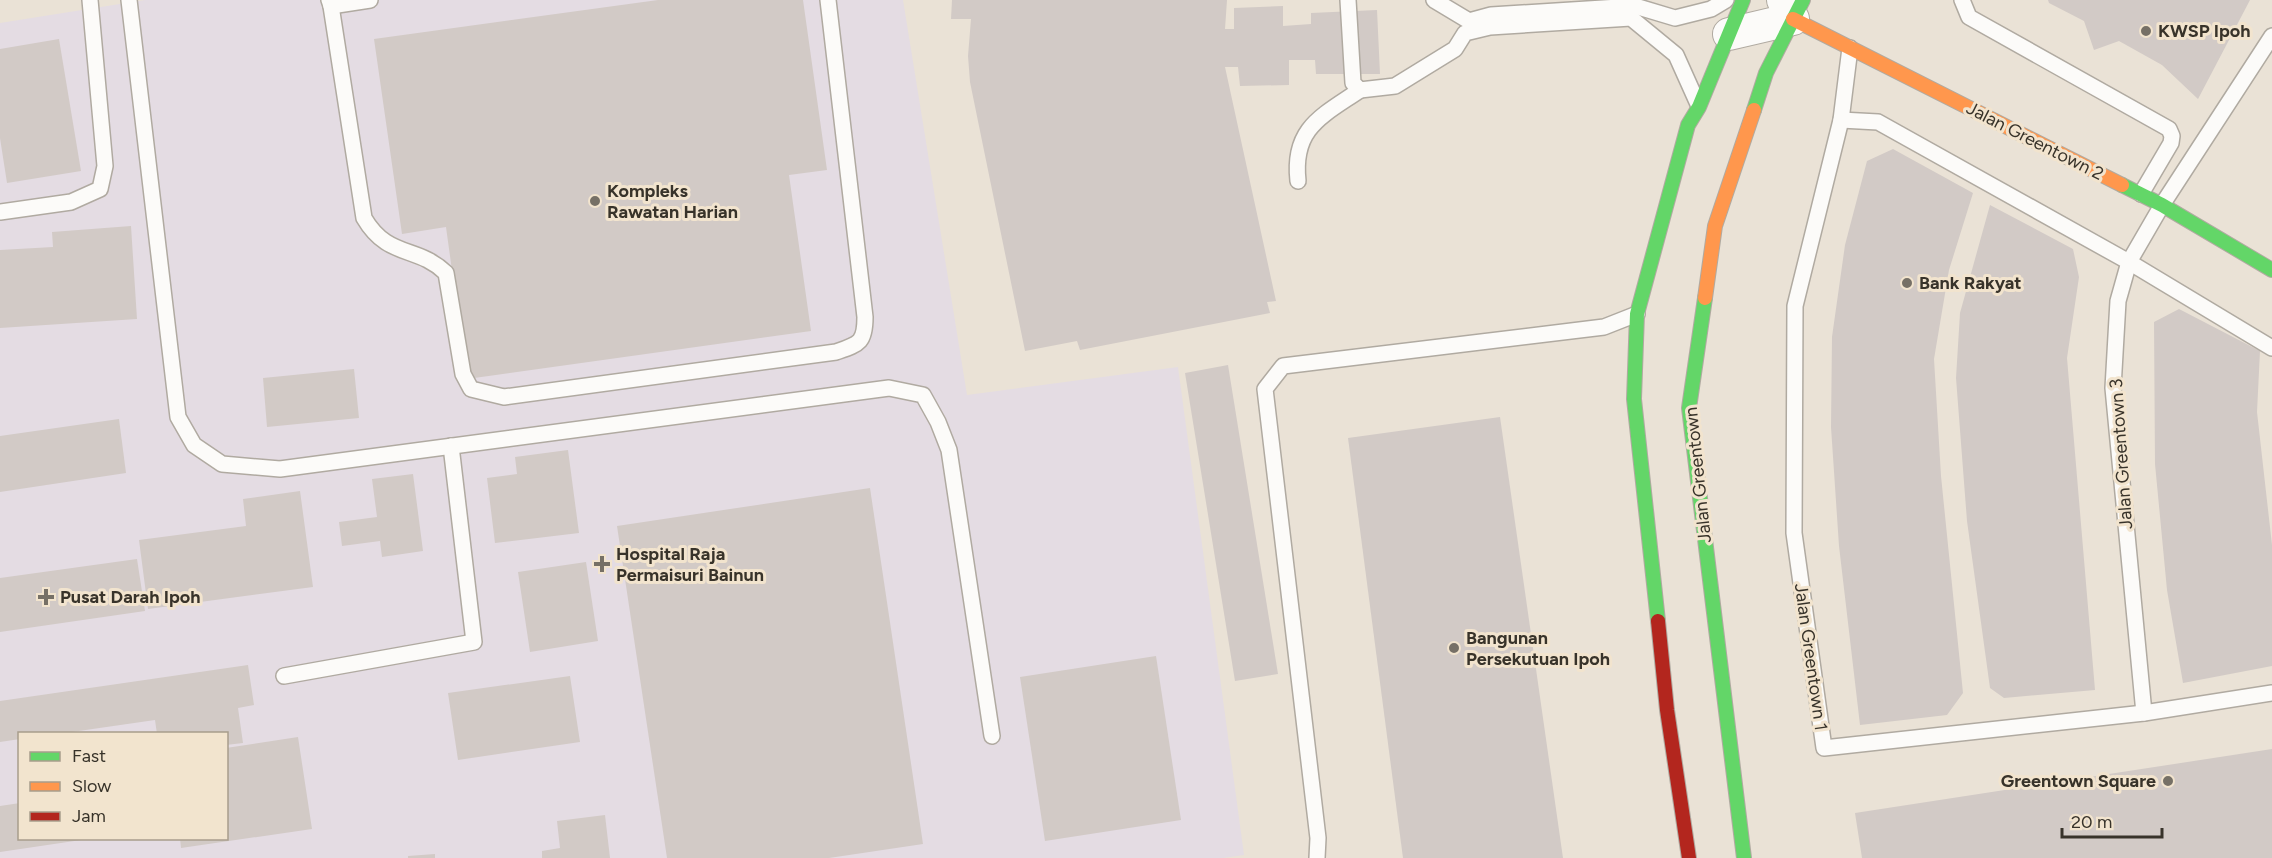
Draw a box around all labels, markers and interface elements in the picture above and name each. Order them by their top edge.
place label: KWSP Ipoh [2158,20,2251,42]
marker: KWSP Ipoh [2139,24,2153,38]
street label: Jalan Greentown 2 [1963,97,2107,185]
place label: Kompleks Rawatan Harian [607,180,738,223]
marker: Kompleks Rawatan Harian [588,194,602,208]
place label: Bank Rakyat [1919,272,2022,294]
marker: Bank Rakyat [1900,276,1914,290]
street label: Jalan Greentown 3 [2105,378,2137,530]
street label: Jalan Greentown [1680,406,1716,544]
place label: Hospital Raja Permaisuri Bainun [616,543,764,586]
marker: Hospital Raja Permaisuri Bainun [593,555,611,573]
street label: Jalan Greentown 1 [1790,582,1832,732]
place label: Pusat Darah Ipoh [60,586,200,608]
marker: Pusat Darah Ipoh [37,588,55,606]
place label: Bangunan Persekutuan Ipoh [1466,627,1610,670]
marker: Bangunan Persekutuan Ipoh [1447,641,1461,655]
legend [18,732,228,840]
text: Fast [72,745,106,767]
place label: Greentown Square [2001,770,2156,792]
marker: Greentown Square [2161,774,2175,788]
text: Slow [72,775,111,797]
scale bar [2062,801,2162,839]
text: Jam [72,805,106,827]
text: 20 m [2071,811,2112,833]

